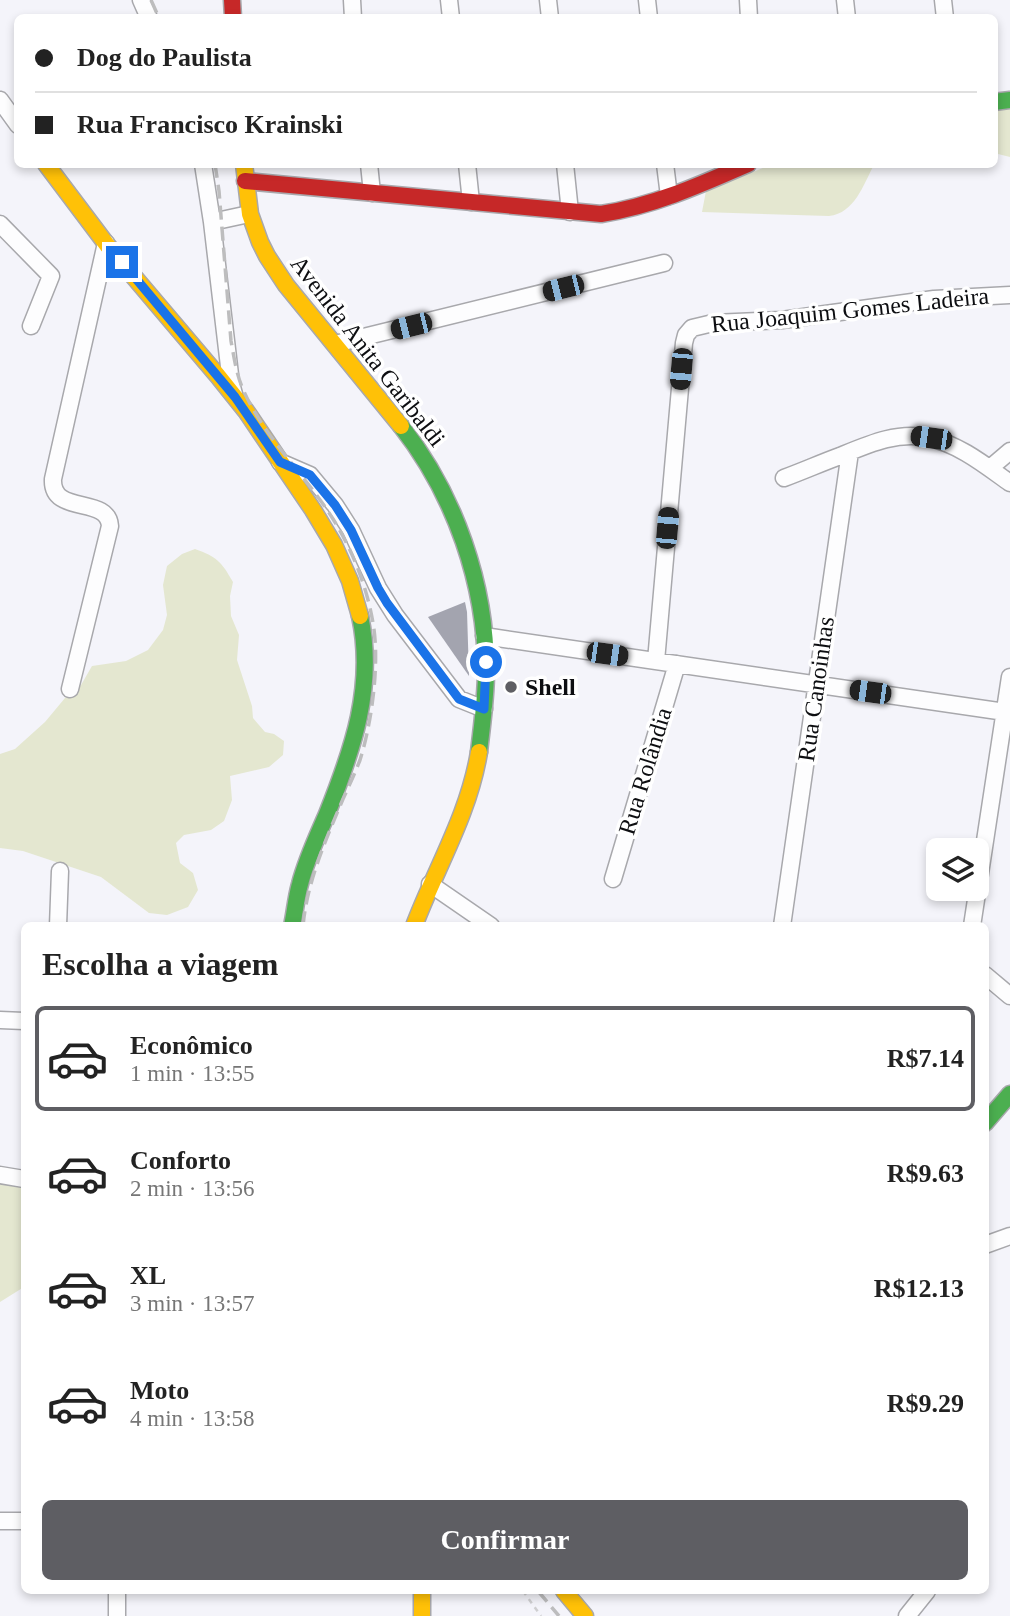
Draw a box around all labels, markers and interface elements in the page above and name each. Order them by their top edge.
text: Dog do Paulista [77,43,252,72]
text: Rua Francisco Krainski [77,110,343,139]
route end [106,246,138,278]
street label: Avenida Anita Garibaldi [286,251,451,452]
car [541,273,586,303]
street label: Rua Joaquim Gomes Ladeira [710,282,991,338]
car [389,311,434,341]
car [669,347,694,391]
car [909,425,954,451]
car [655,506,680,550]
street label: Rua Canoinhas [793,615,839,763]
car [585,641,630,667]
route start [470,646,502,678]
place label: Shell [525,674,576,700]
marker: Shell [503,679,519,695]
car [848,679,893,705]
street label: Rua Rolândia [613,704,677,838]
map controls [926,838,989,901]
button: layers [926,838,989,901]
text: Escolha a viagem [42,946,278,982]
icon: car [46,1027,109,1090]
text: Econômico [130,1031,253,1060]
text: R$7.14 [887,1044,964,1073]
text: 1 min · 13:55 [130,1061,255,1086]
icon: car [46,1142,109,1205]
text: Conforto [130,1146,231,1175]
text: R$9.63 [887,1159,964,1188]
text: 2 min · 13:56 [130,1176,255,1201]
icon: car [46,1257,109,1320]
text: XL [130,1261,166,1290]
text: R$12.13 [874,1274,964,1303]
text: 3 min · 13:57 [130,1291,255,1316]
icon: car [46,1372,109,1435]
text: Moto [130,1376,189,1405]
text: R$9.29 [887,1389,964,1418]
text: 4 min · 13:58 [130,1406,255,1431]
button: Confirmar [42,1500,968,1580]

